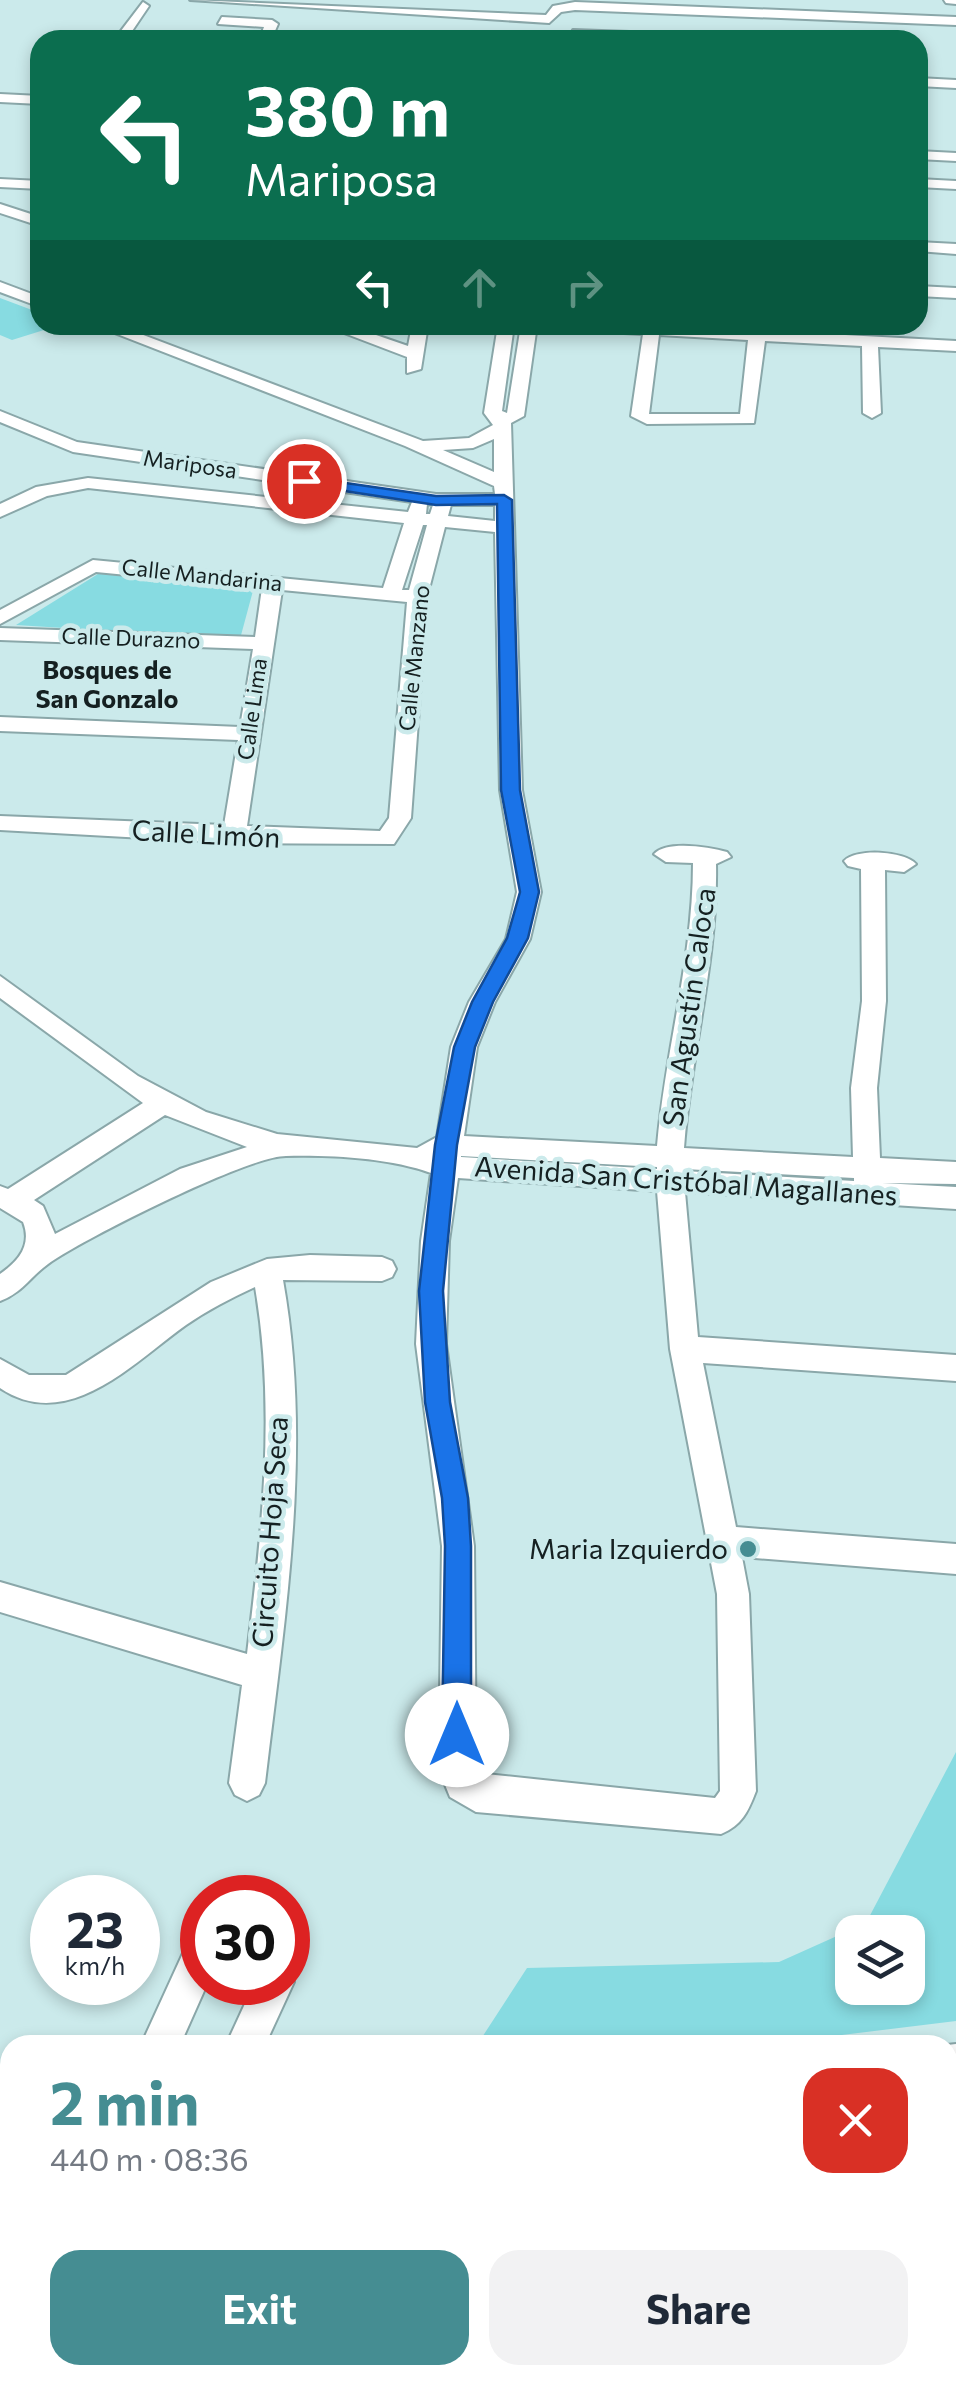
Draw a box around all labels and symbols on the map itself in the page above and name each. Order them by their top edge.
pin [262,439,347,524]
street label: Mariposa [142,444,239,483]
street label: Calle Mandarina [120,553,284,596]
street label: Calle Manzano [392,584,435,732]
street label: Calle Durazno [61,622,201,653]
district label: Bosques de San Gonzalo [36,654,178,713]
street label: Calle Lima [231,656,272,762]
street label: Calle Limón [131,812,281,854]
street label: San Agustín Caloca [654,885,722,1128]
street label: Avenida San Cristóbal Magallanes [473,1148,899,1212]
street label: Circuito Hoja Seca [244,1415,294,1649]
place label: Maria Izquierdo [529,1531,728,1565]
marker: Maria Izquierdo [737,1538,759,1560]
position arrow [405,1683,509,1787]
speed limit sign: 30 [180,1875,310,2005]

